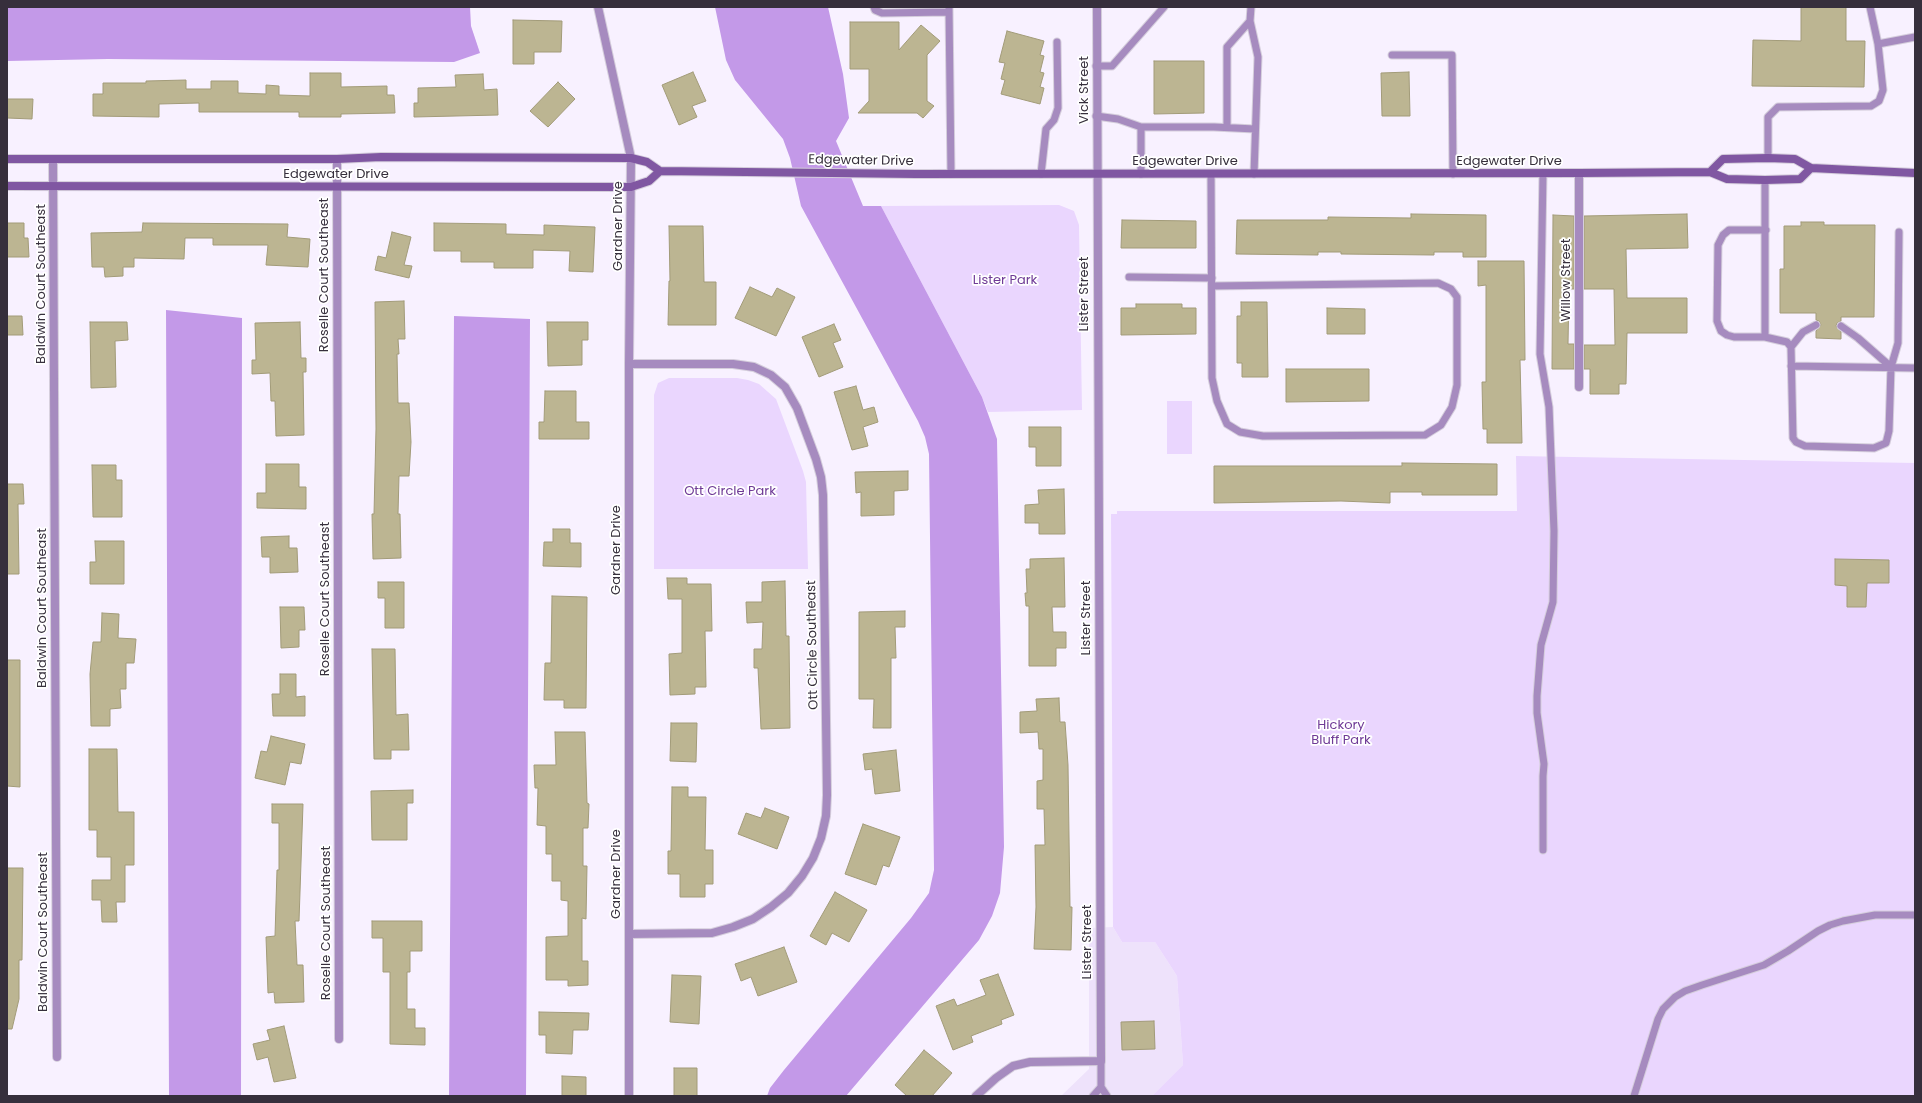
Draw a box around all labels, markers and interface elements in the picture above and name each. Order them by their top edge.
street label: Vick Street [1077,56,1093,124]
street label: Edgewater Drive [808,152,914,170]
street label: Edgewater Drive [1132,154,1238,170]
street label: Edgewater Drive [1456,154,1562,170]
street label: Edgewater Drive [283,167,389,183]
street label: Gardner Drive [611,181,627,271]
street label: Roselle Court Southeast [317,198,333,352]
street label: Baldwin Court Southeast [34,204,50,364]
street label: Willow Street [1559,239,1575,321]
street label: Lister Street [1077,257,1093,331]
park label: Lister Park [973,273,1037,289]
park label: Ott Circle Park [684,484,776,500]
street label: Gardner Drive [609,505,625,595]
street label: Roselle Court Southeast [318,522,334,676]
street label: Baldwin Court Southeast [35,528,51,688]
street label: Ott Circle Southeast [804,580,822,710]
street label: Lister Street [1079,581,1095,655]
park label: Hickory Bluff Park [1311,718,1371,749]
street label: Gardner Drive [609,829,625,919]
street label: Roselle Court Southeast [319,846,335,1000]
street label: Baldwin Court Southeast [36,852,52,1012]
street label: Lister Street [1080,905,1096,979]

